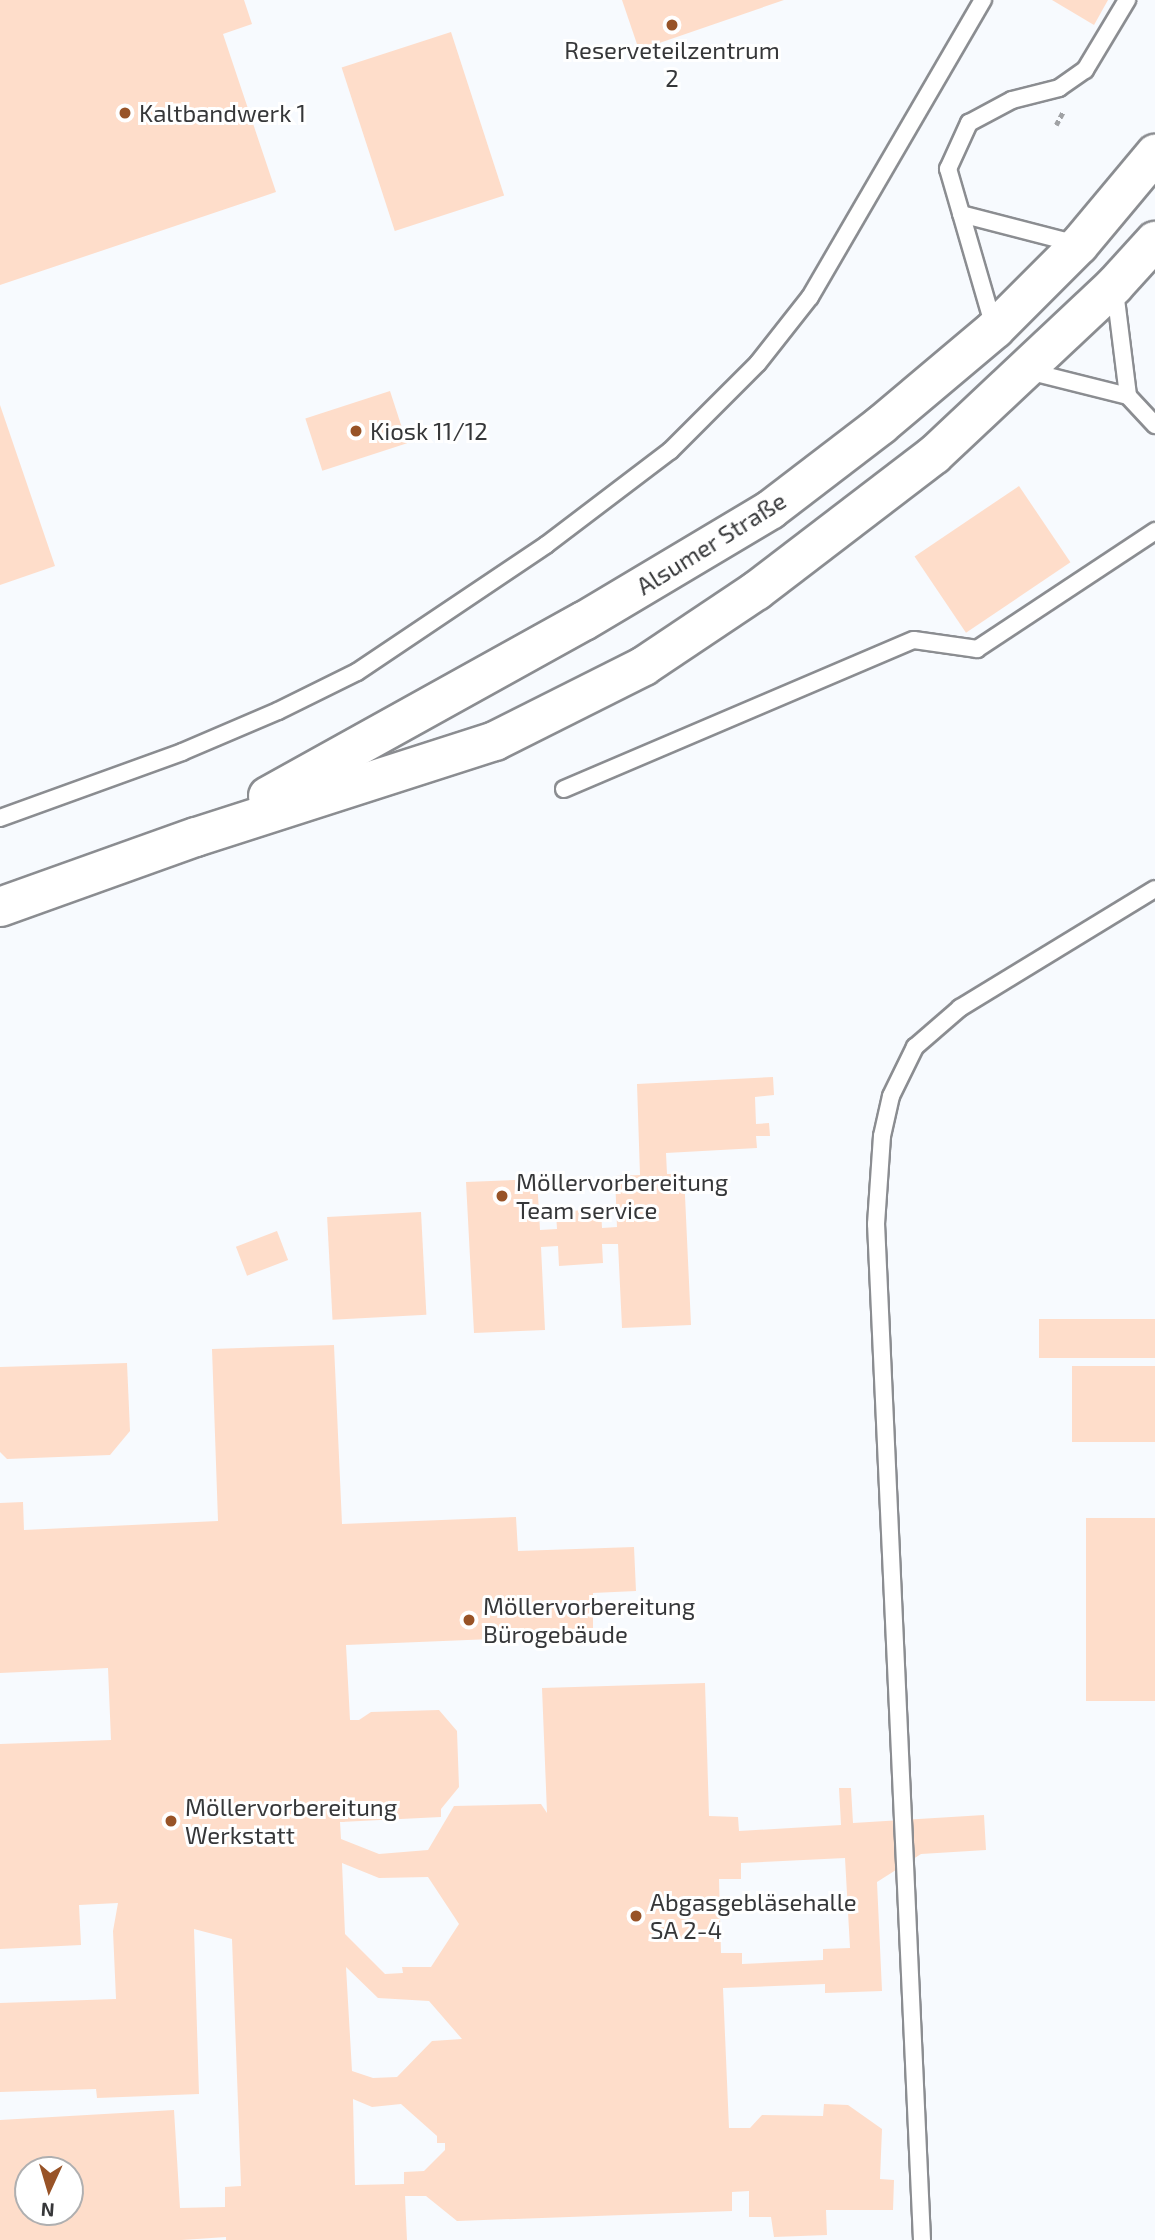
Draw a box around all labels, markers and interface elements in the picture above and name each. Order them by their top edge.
marker: Reserveteilzentrum 2 [664,17,680,33]
place label: Reserveteilzentrum 2 [564,36,780,92]
place label: Kaltbandwerk 1 [139,99,306,127]
marker: Kaltbandwerk 1 [117,105,133,121]
place label: Kiosk 11/12 [370,417,488,445]
marker: Kiosk 11/12 [348,423,364,439]
street label: Alsumer Straße [631,485,791,601]
place label: Möllervorbereitung Team service [516,1168,728,1224]
marker: Möllervorbereitung Team service [494,1188,510,1204]
place label: Möllervorbereitung Bürogebäude [483,1592,695,1648]
marker: Möllervorbereitung Bürogebäude [461,1612,477,1628]
place label: Möllervorbereitung Werkstatt [185,1793,397,1849]
marker: Möllervorbereitung Werkstatt [163,1813,179,1829]
place label: Abgasgebläsehalle SA 2-4 [650,1888,857,1944]
marker: Abgasgebläsehalle SA 2-4 [628,1908,644,1924]
north arrow [14,2156,84,2226]
text: N [40,2199,55,2222]

